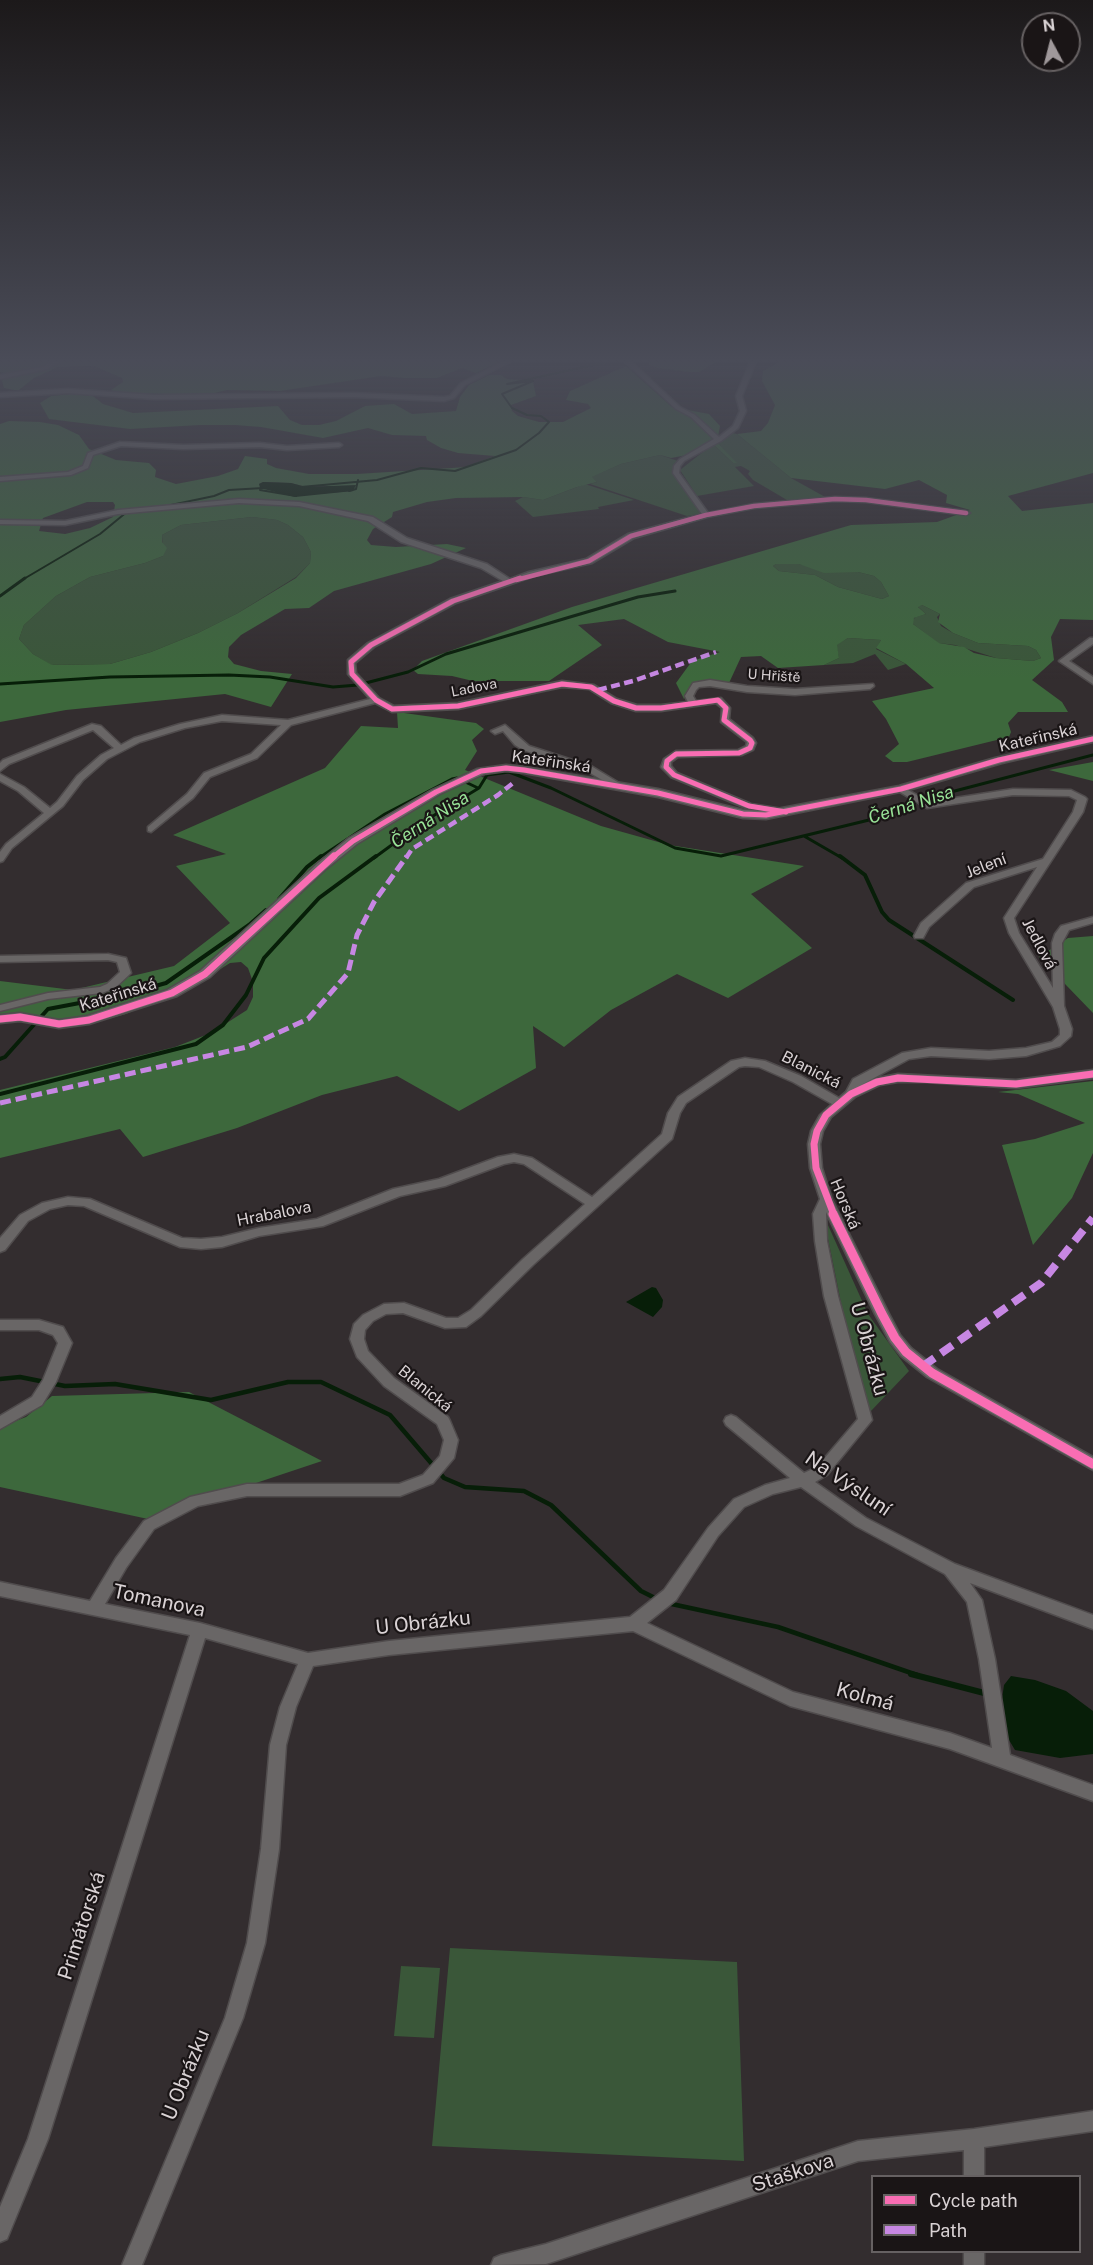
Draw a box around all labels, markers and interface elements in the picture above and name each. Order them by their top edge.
north arrow [1021,12,1081,72]
text: N [1042,15,1056,36]
street label: U Hřiště [747,666,801,686]
street label: Ladova [450,675,498,701]
street label: Kateřinská [997,720,1079,756]
street label: Kateřinská [510,747,592,777]
water label: Černá Nisa [865,781,957,829]
water label: Černá Nisa [387,787,473,853]
street label: Jelení [963,850,1009,882]
street label: Jedlová [1018,915,1060,973]
street label: Kateřinská [77,974,159,1016]
street label: Blanická [778,1047,844,1093]
street label: Horská [826,1176,864,1232]
street label: Hrabalova [235,1197,313,1231]
street label: U Obrázku [845,1300,893,1398]
street label: Blanická [394,1361,456,1417]
street label: Na Výsluní [800,1446,896,1522]
street label: Tomanova [111,1580,207,1622]
street label: U Obrázku [374,1606,472,1640]
street label: Kolmá [834,1678,896,1716]
street label: Primátorská [53,1869,111,1983]
street label: U Obrázku [157,2026,215,2124]
street label: Staškova [749,2149,837,2197]
legend [871,2175,1081,2253]
text: Cycle path [929,2190,1018,2211]
text: Path [929,2220,967,2241]

